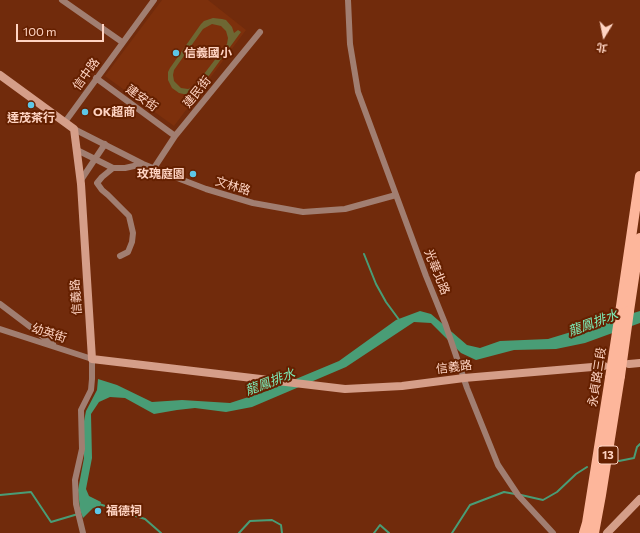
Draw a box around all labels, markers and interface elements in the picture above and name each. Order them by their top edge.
scale bar [18,16,106,42]
north arrow [584,16,624,56]
text: 100 m [23,24,57,38]
text: 北 [595,41,608,56]
place label: 信義國小 [184,46,232,60]
marker: 信義國小 [171,48,181,58]
street label: 信中路 [70,55,102,93]
street label: 建民街 [180,73,214,111]
street label: 建安街 [123,82,161,114]
marker: 達茂茶行 [26,100,36,110]
place label: OK超商 [93,105,135,119]
marker: OK超商 [80,107,90,117]
place label: 達茂茶行 [7,111,55,125]
place label: 玫瑰庭園 [137,167,185,181]
marker: 玫瑰庭園 [188,169,198,179]
street label: 文林路 [214,174,252,198]
street label: 光華北路 [421,247,453,297]
street label: 信義路 [68,279,84,315]
water label: 龍鳳排水 [566,307,620,339]
street label: 幼英街 [30,321,68,345]
street label: 永貞路三段 [585,346,609,408]
street label: 信義路 [435,358,473,376]
water label: 龍鳳排水 [243,365,297,399]
road number: 13 [598,446,618,464]
place label: 福德祠 [106,504,142,518]
marker: 福德祠 [93,506,103,516]

